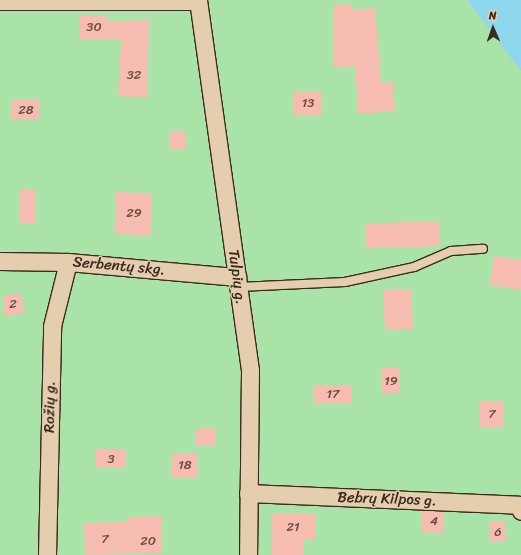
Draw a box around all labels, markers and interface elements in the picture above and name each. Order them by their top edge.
text: N [488,6,497,25]
north arrow [473,8,513,48]
house number: 30 [86,19,102,35]
house number: 32 [127,67,141,83]
house number: 13 [302,95,314,111]
house number: 28 [18,102,34,118]
house number: 29 [126,205,142,221]
street label: Tulpių g. [224,248,250,306]
street label: Serbentų skg. [72,253,166,279]
house number: 2 [9,296,17,312]
house number: 19 [384,373,398,389]
street label: Rožių g. [41,381,59,433]
house number: 17 [327,386,339,402]
house number: 7 [488,406,496,422]
house number: 3 [107,451,115,467]
house number: 18 [178,457,192,473]
street label: Bebrų Kilpos g. [337,488,437,510]
house number: 4 [430,513,438,529]
house number: 21 [286,519,300,535]
house number: 6 [494,524,502,540]
house number: 7 [101,531,109,547]
house number: 20 [140,533,156,549]

